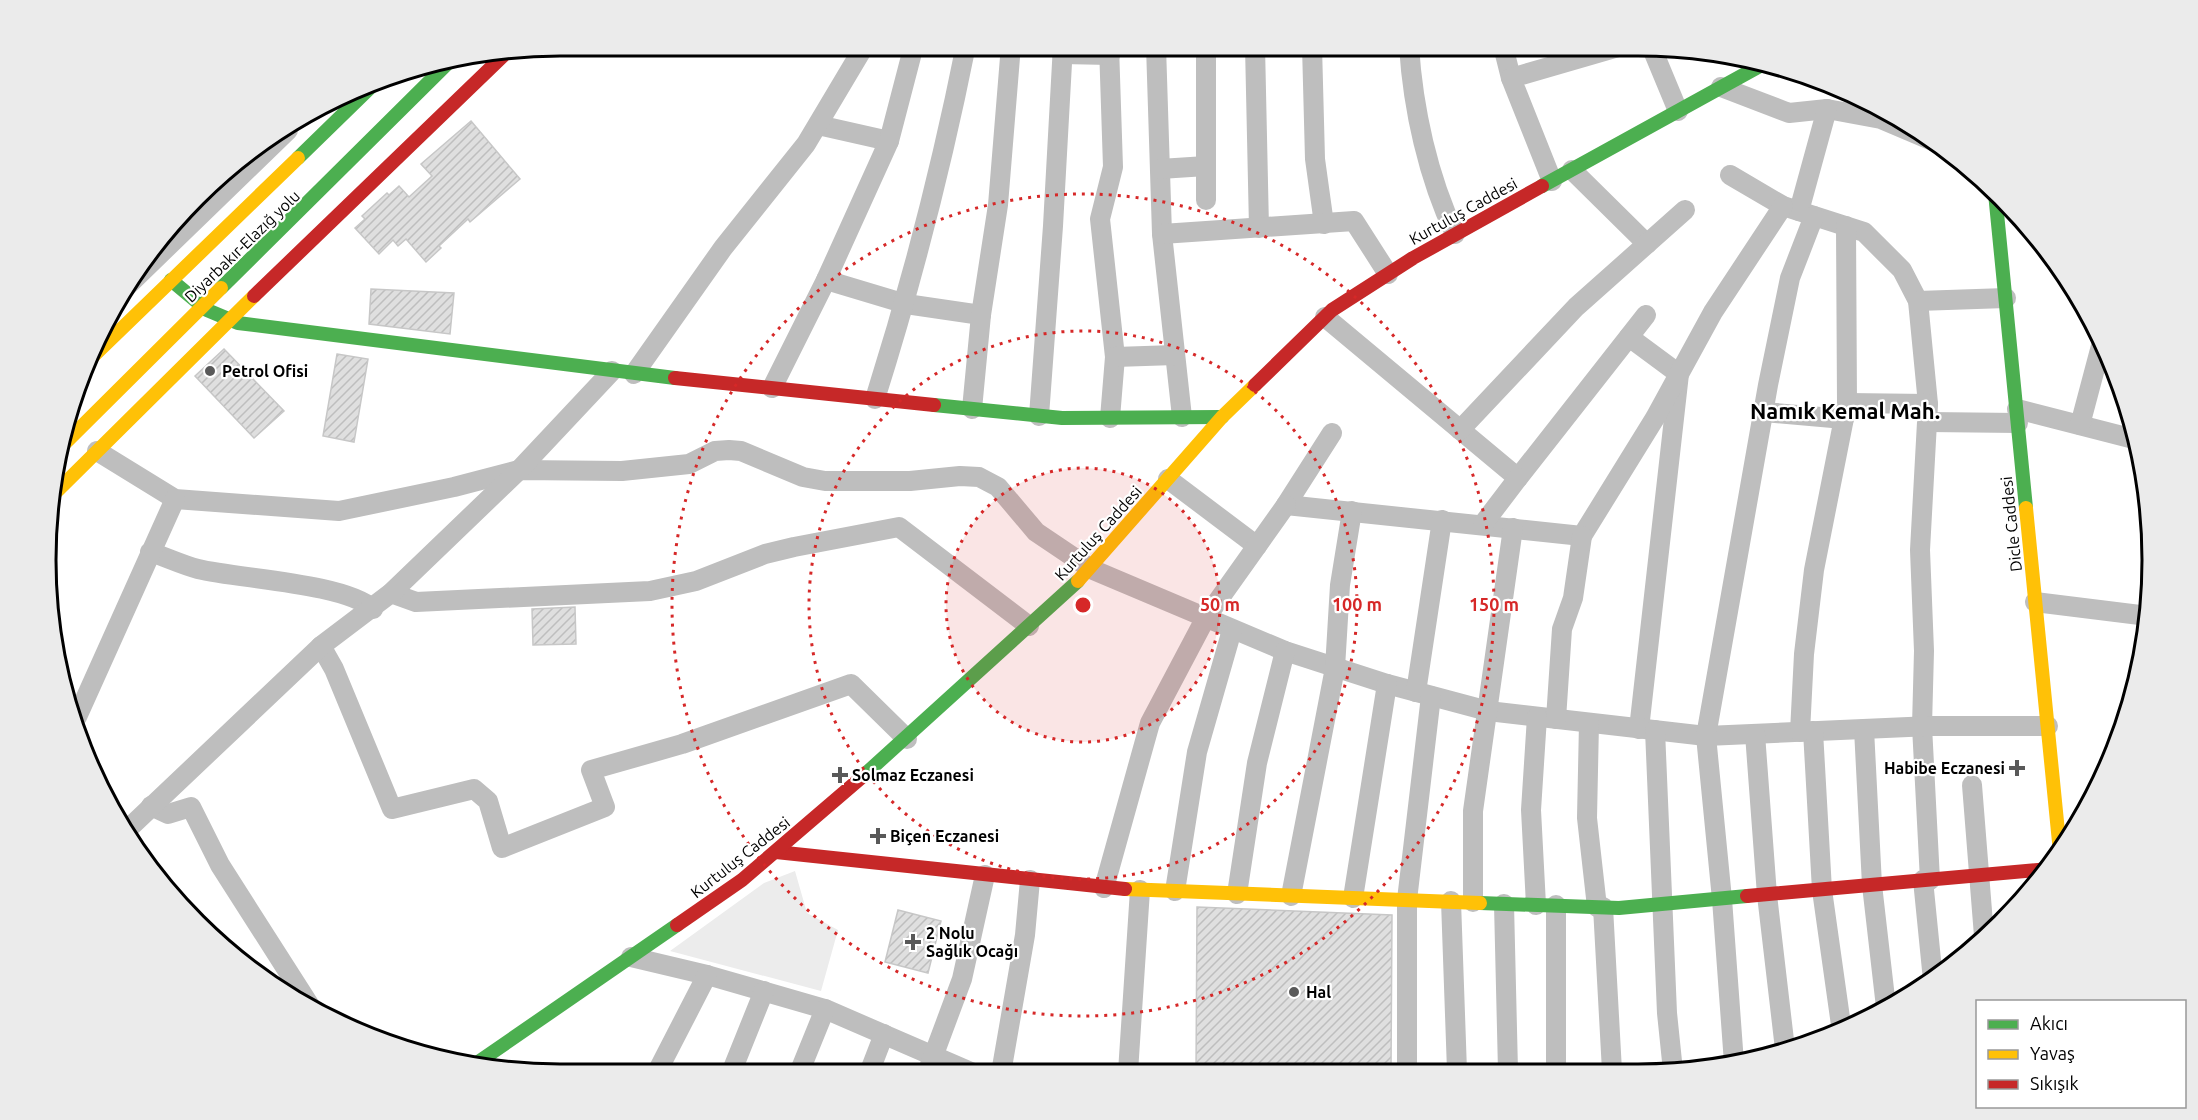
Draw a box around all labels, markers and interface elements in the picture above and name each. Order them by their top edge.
street label: Kurtuluş Caddesi [1406,174,1520,248]
street label: Diyarbakır-Elazığ yolu [181,186,303,306]
place label: Petrol Ofisi [222,362,308,380]
marker: Petrol Ofisi [203,364,217,378]
district label: Namık Kemal Mah. [1750,398,1940,423]
street label: Dicle Caddesi [1997,475,2025,573]
street label: Kurtuluş Caddesi [1051,482,1145,584]
text: 50 m [1200,594,1240,614]
text: 100 m [1332,594,1382,614]
text: 150 m [1469,594,1519,614]
centre of rings [1073,595,1093,615]
place label: Habibe Eczanesi [1884,759,2005,777]
marker: Habibe Eczanesi [2010,761,2024,775]
place label: Solmaz Eczanesi [852,766,974,784]
marker: Solmaz Eczanesi [833,768,847,782]
street label: Kurtuluş Caddesi [687,813,793,901]
place label: Biçen Eczanesi [890,827,999,846]
marker: Biçen Eczanesi [871,829,885,843]
place label: 2 Nolu Sağlık Ocağı [926,924,1018,960]
marker: 2 Nolu Sağlık Ocağı [904,933,922,951]
place label: Hal [1306,983,1331,1001]
marker: Hal [1287,985,1301,999]
legend [1976,1000,2186,1108]
text: Akıcı [2030,1013,2068,1033]
text: Yavaş [2030,1043,2075,1063]
text: Sıkışık [2030,1073,2079,1093]

